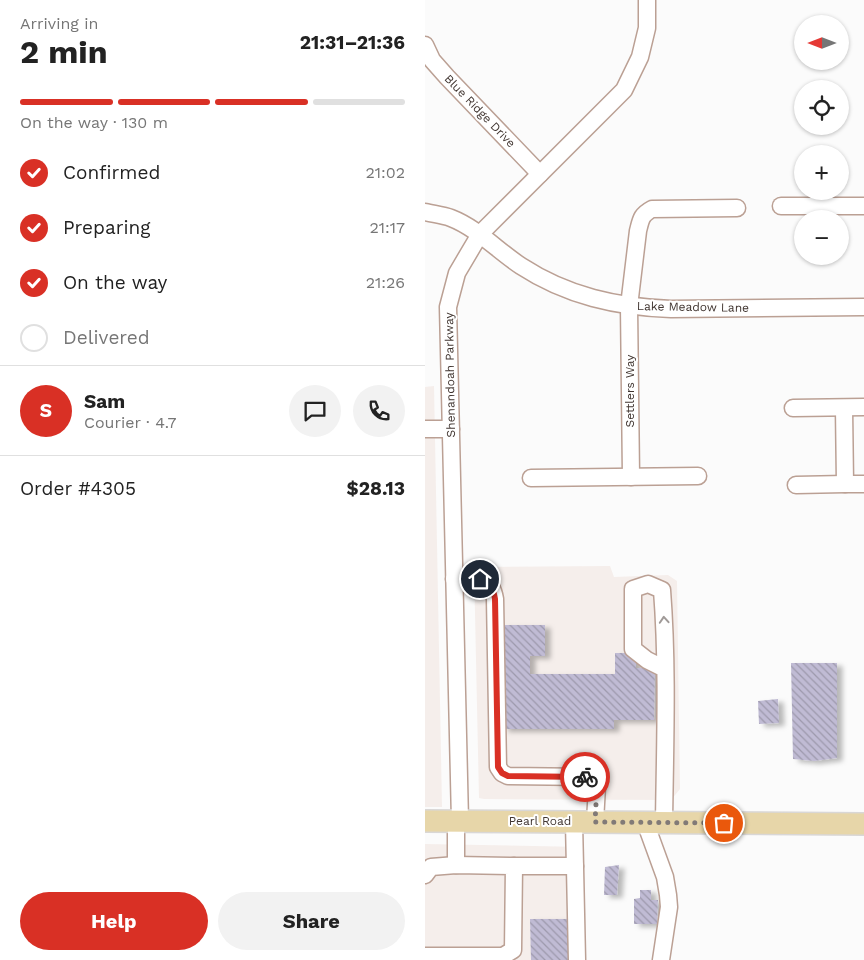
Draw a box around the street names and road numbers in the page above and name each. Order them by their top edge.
street label: Blue Ridge Drive [442,72,518,150]
street label: Lake Meadow Lane [637,299,749,315]
street label: Shenandoah Parkway [442,312,458,438]
street label: Settlers Way [623,354,637,427]
street label: Pearl Road [509,814,571,828]

